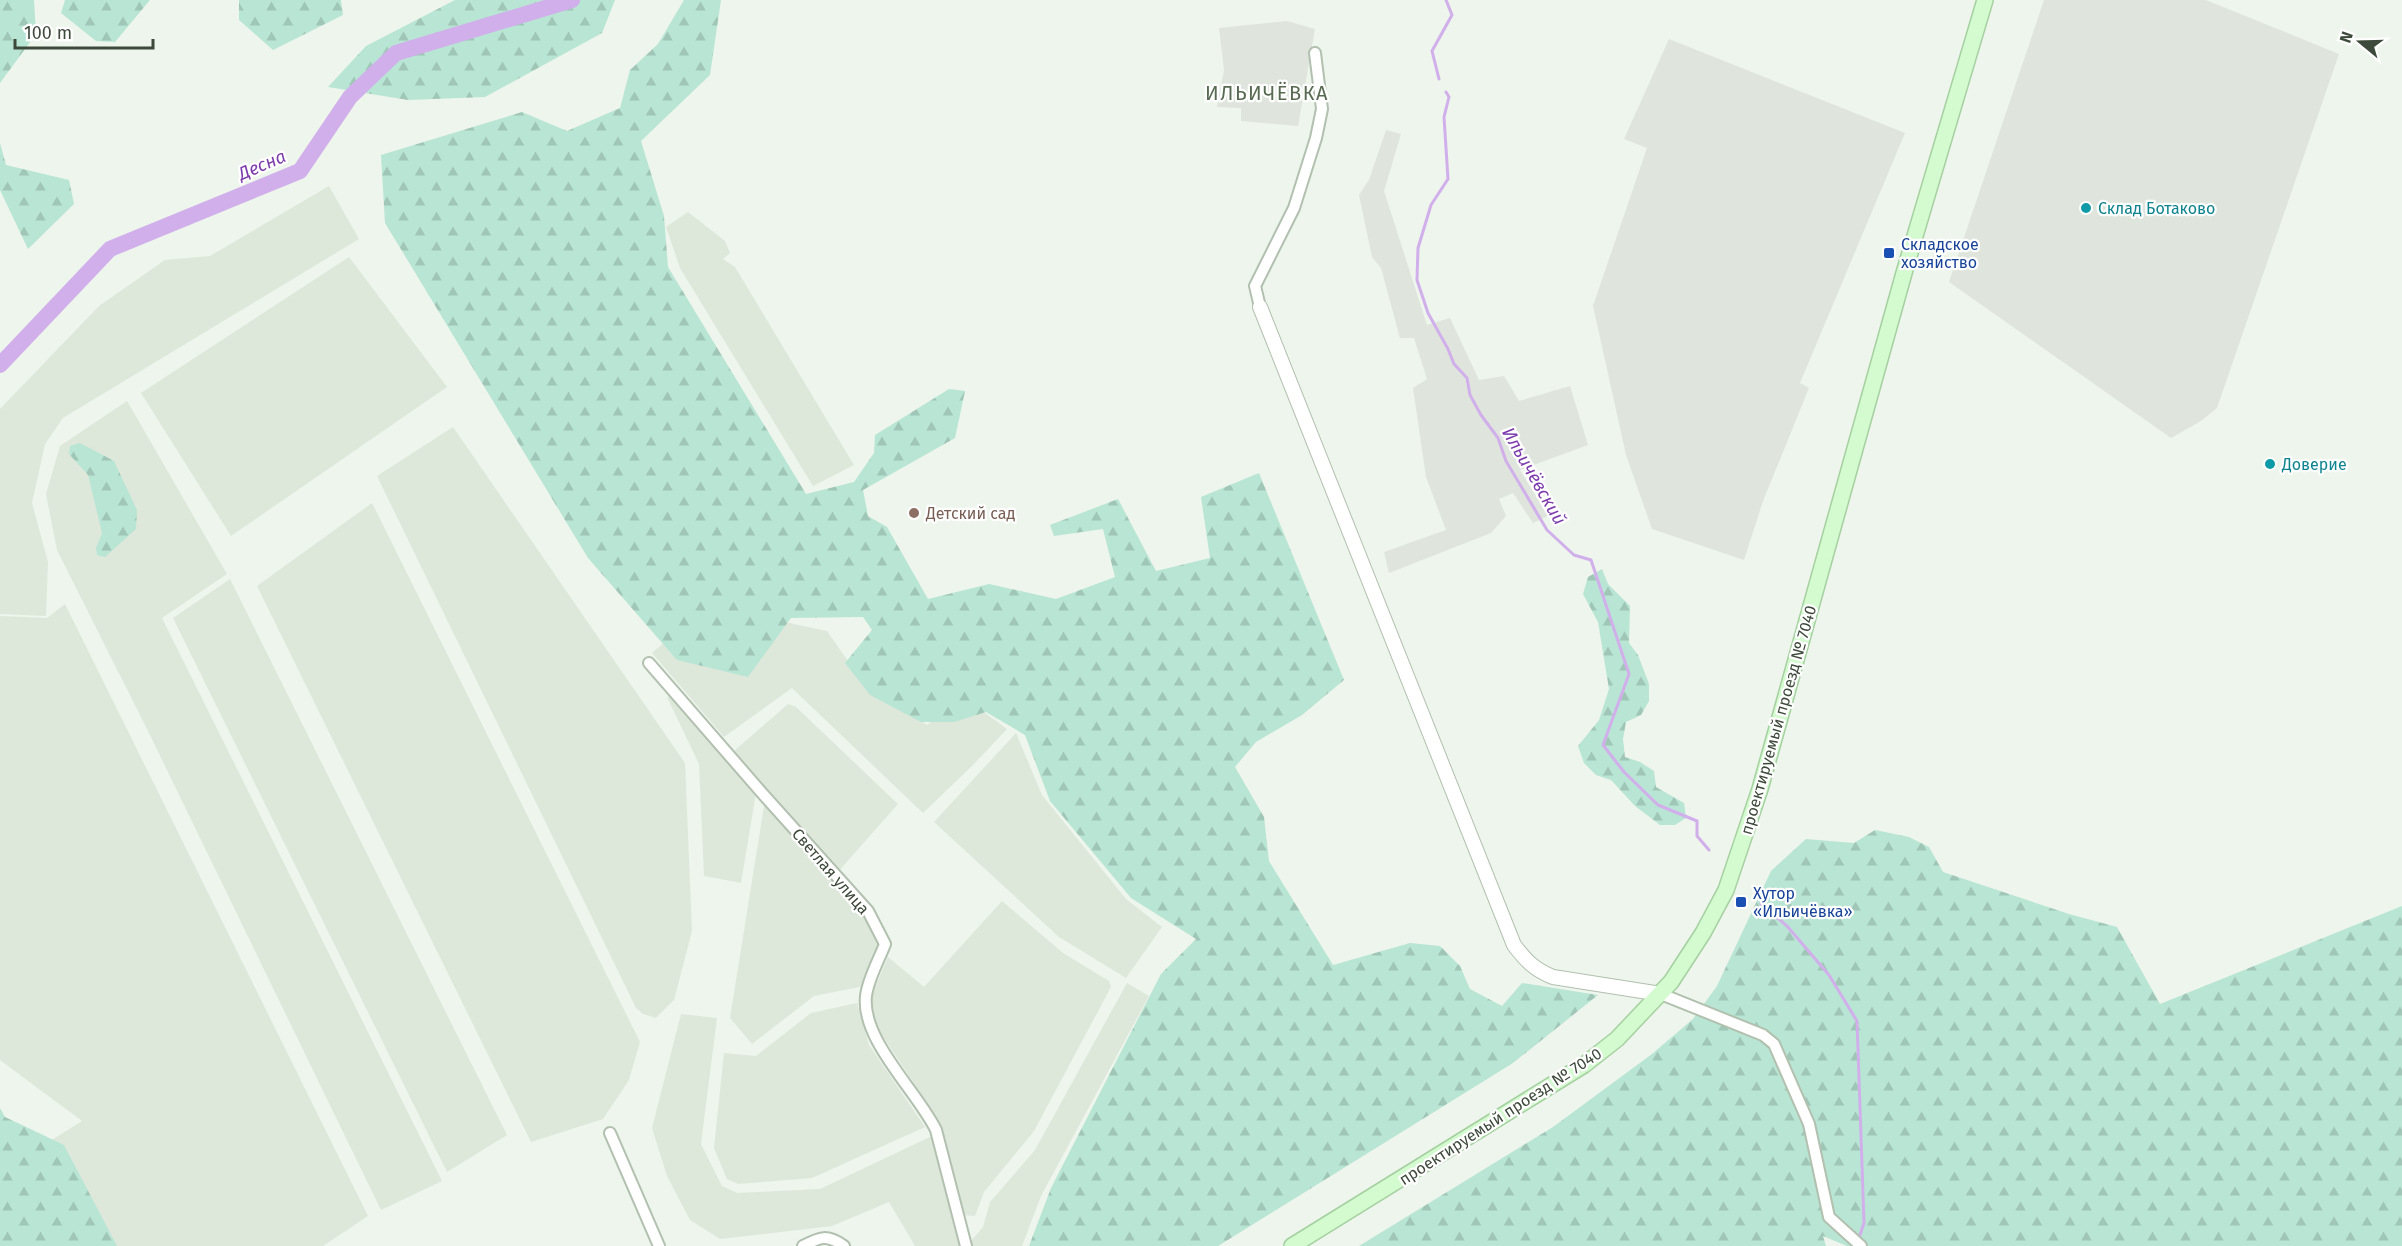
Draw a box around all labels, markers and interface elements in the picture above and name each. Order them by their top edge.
scale bar [15,12,153,50]
north arrow [2330,12,2390,72]
text: 100 m [24,22,72,44]
text: N [2336,29,2357,45]
district label: ИЛЬИЧЁВКА [1205,81,1329,105]
water label: Десна [233,145,289,186]
place label: Склад Ботаково [2098,199,2215,218]
marker: Склад Ботаково [2079,201,2093,215]
place label: Складское хозяйство [1901,235,1979,272]
marker: Складское хозяйство [1882,246,1896,260]
water label: Ильичёвский [1497,423,1571,529]
place label: Доверие [2281,455,2347,474]
marker: Доверие [2263,457,2277,471]
place label: Детский сад [925,504,1015,523]
marker: Детский сад [907,506,921,520]
street label: проектируемый проезд № 7040 [1737,603,1820,837]
street label: Светлая улица [788,824,873,918]
place label: Хутор «Ильичёвка» [1753,884,1853,921]
marker: Хутор «Ильичёвка» [1734,895,1748,909]
street label: проектируемый проезд № 7040 [1395,1044,1605,1189]

